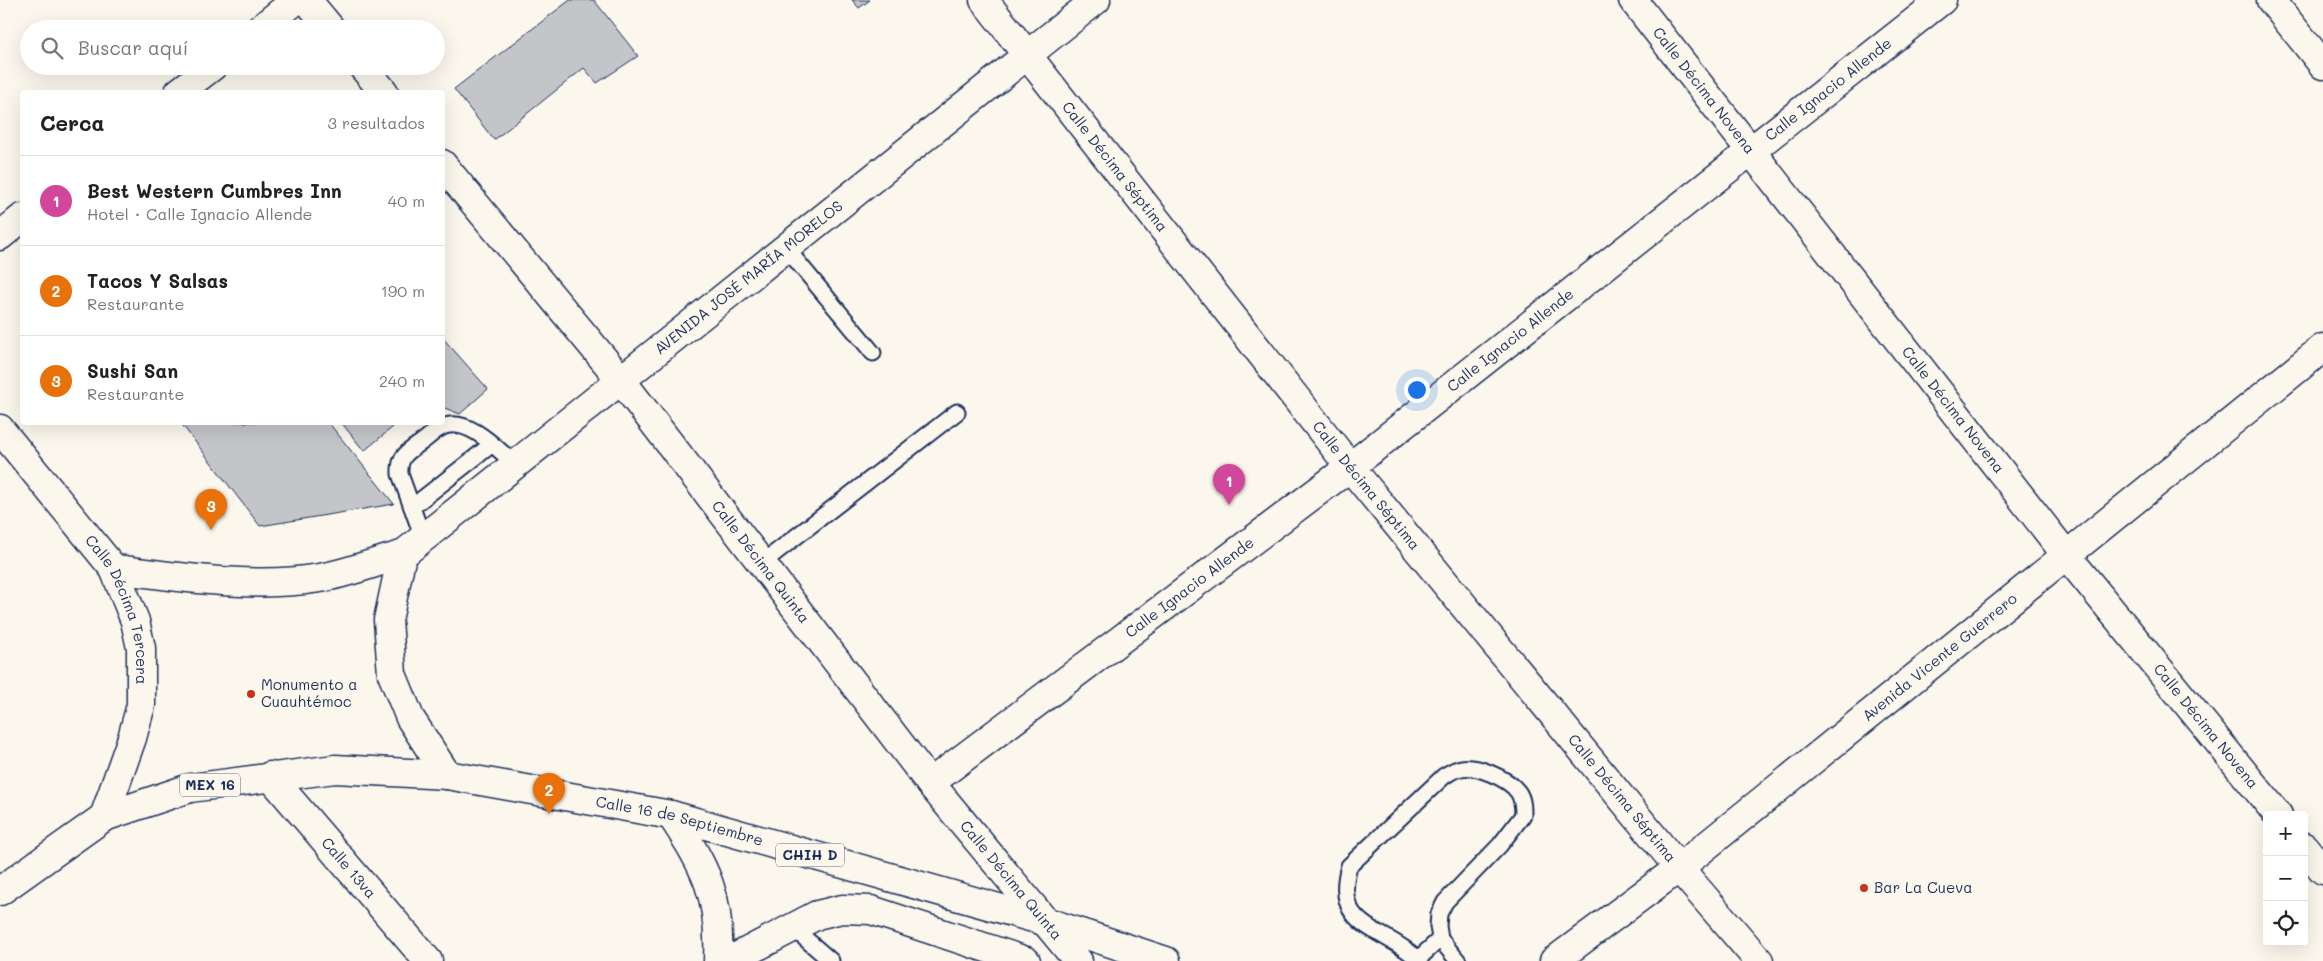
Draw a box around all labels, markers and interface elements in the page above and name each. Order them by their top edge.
search box [20,20,445,75]
street label: Calle Décima Novena [1649,22,1760,158]
street label: Calle Ignacio Allende [1760,33,1895,145]
icon: search [38,34,66,62]
text: Buscar aquí [78,35,188,60]
street label: Calle Décima Séptima [1058,97,1173,236]
text: Cerca [40,109,105,136]
text: 3 resultados [328,112,425,133]
text: Best Western Cumbres Inn [87,178,342,203]
text: 1 [52,190,60,211]
text: 40 m [388,190,425,211]
street label: AVENIDA JOSÉ MARÍA MORELOS [650,196,846,358]
text: Hotel · Calle Ignacio Allende [87,203,312,224]
text: Tacos Y Salsas [87,268,228,293]
text: 2 [52,280,60,301]
text: 190 m [381,280,425,301]
street label: Calle Ignacio Allende [1442,283,1577,396]
text: Restaurante [87,293,185,314]
street label: Calle Décima Novena [1898,342,2010,477]
text: Sushi San [87,358,178,383]
text: 3 [51,370,61,391]
text: 240 m [379,370,425,391]
your location [1404,377,1430,403]
text: Restaurante [87,383,185,404]
street label: Calle Décima Séptima [1309,416,1425,554]
pin: 1 [1213,464,1245,505]
pin: 3 [195,489,227,530]
street label: Calle Décima Quinta [708,496,815,627]
street label: Calle Décima Tercera [81,530,152,684]
street label: Calle Ignacio Allende [1121,532,1258,642]
street label: Avenida Vicente Guerrero [1858,588,2021,725]
street label: Calle Décima Novena [2150,659,2263,792]
place label: Monumento a Cuauhtémoc [261,674,358,711]
marker: Monumento a Cuauhtémoc [245,688,257,700]
street label: Calle Décima Séptima [1564,729,1681,866]
pin: 2 [533,773,565,814]
road number: MEX 16 [180,774,240,796]
street label: Calle 16 de Septiembre [594,791,766,850]
map controls [2263,811,2308,946]
button: + [2263,811,2308,856]
street label: Calle Décima Quinta [956,816,1067,944]
street label: Calle 13va [318,833,381,902]
road number: CHIH D [776,844,844,866]
button: − [2263,856,2308,901]
place label: Bar La Cueva [1874,877,1973,897]
marker: Bar La Cueva [1858,882,1870,894]
button: locate [2263,901,2308,946]

